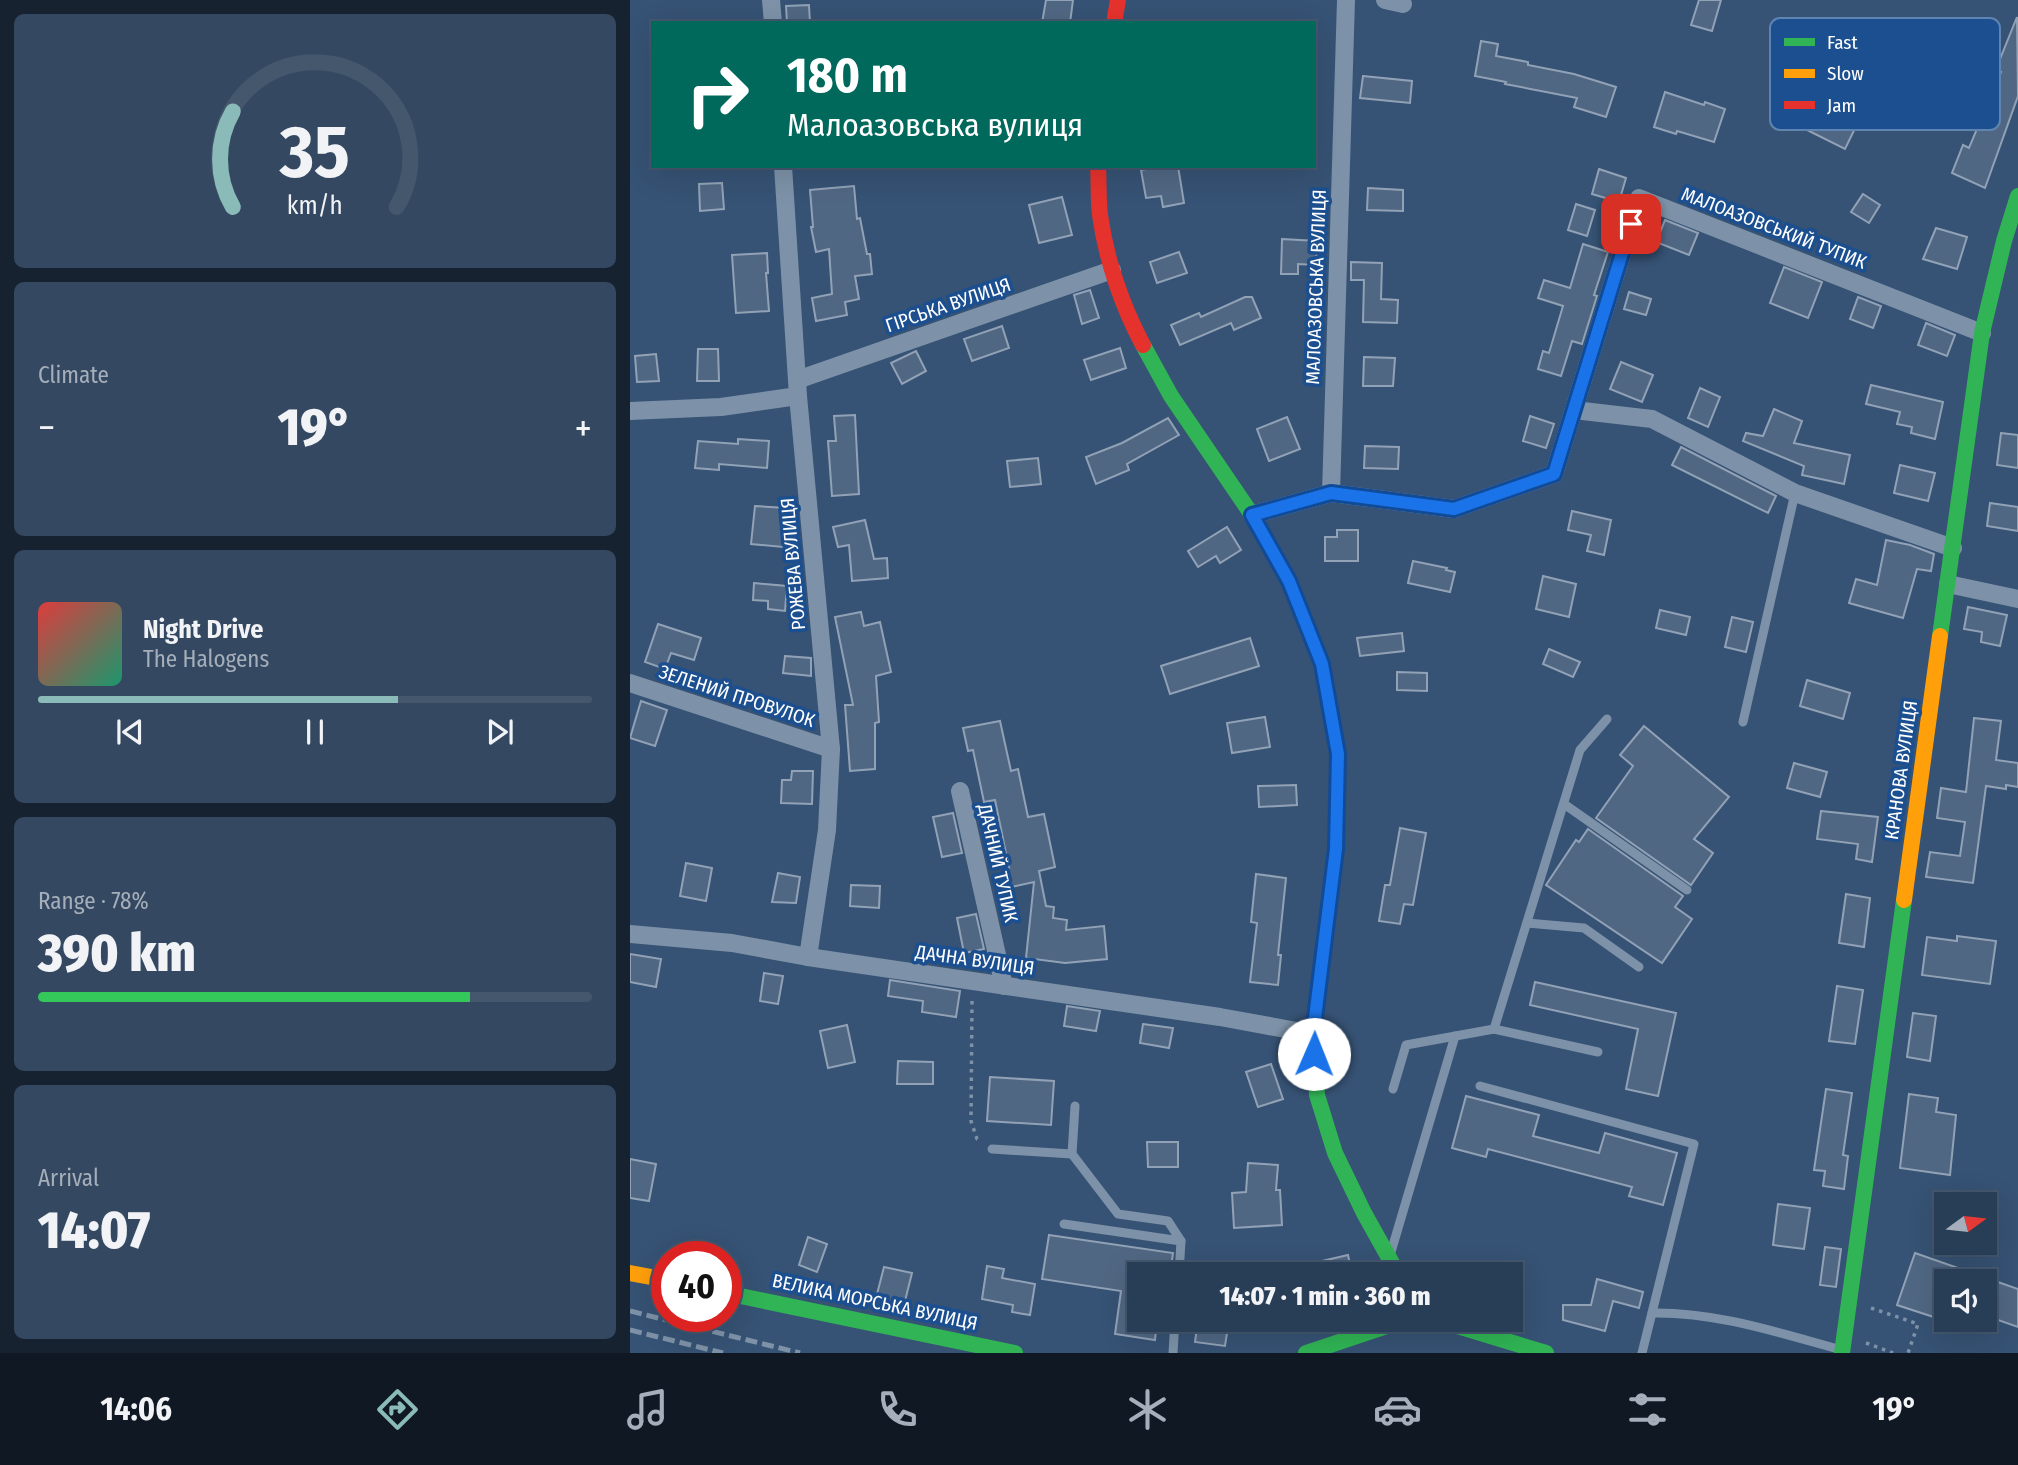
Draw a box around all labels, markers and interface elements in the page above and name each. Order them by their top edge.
legend [1770,18,2000,130]
text: Fast [1827,31,1858,54]
text: 180 m [787,46,908,105]
icon: right [672,49,763,140]
text: Slow [1827,62,1864,85]
text: Jam [1827,94,1856,117]
text: Малоазовська вулиця [787,106,1083,144]
text: 35 [279,109,350,196]
street label: МАЛОАЗОВСЬКИЙ ТУПИК [1678,182,1870,274]
street label: МАЛОАЗОВСЬКА ВУЛИЦЯ [1301,189,1331,385]
text: km/h [287,191,343,221]
pin [1601,194,1661,254]
icon: arrive [1612,205,1650,243]
street label: ГІРСЬКА ВУЛИЦЯ [882,273,1014,337]
text: Climate [38,361,109,389]
text: 19° [278,396,352,459]
text: − [38,405,55,451]
text: + [575,405,592,451]
street label: РОЖЕВА ВУЛИЦЯ [776,497,810,631]
text: Night Drive [143,614,263,645]
text: The Halogens [143,645,269,673]
street label: ЗЕЛЕНИЙ ПРОВУЛОК [656,660,818,732]
street label: КРАНОВА ВУЛИЦЯ [1880,699,1922,841]
icon: previous [111,713,149,751]
icon: pause [296,713,334,751]
icon: next [481,713,519,751]
street label: ДАЧНИЙ ТУПИК [973,801,1023,924]
text: Range · 78% [38,887,149,915]
text: 390 km [38,922,196,985]
street label: ДАЧНА ВУЛИЦЯ [913,940,1036,980]
position arrow [1277,1017,1351,1091]
text: Arrival [38,1164,99,1192]
north arrow [1934,1192,1997,1255]
map controls [1934,1192,1997,1332]
text: 14:07 [38,1199,150,1262]
speed limit sign: 40 [651,1241,742,1332]
street label: ВЕЛИКА МОРСЬКА ВУЛИЦЯ [770,1269,980,1335]
button: sound [1934,1269,1997,1332]
text: 14:07 · 1 min · 360 m [1219,1281,1431,1312]
icon: directions [373,1385,422,1434]
icon: music [623,1385,672,1434]
icon: phone [873,1385,922,1434]
icon: climate [1123,1385,1172,1434]
icon: car [1373,1385,1422,1434]
icon: filters [1623,1385,1672,1434]
text: 14:06 [100,1390,172,1428]
text: 19° [1872,1390,1918,1428]

